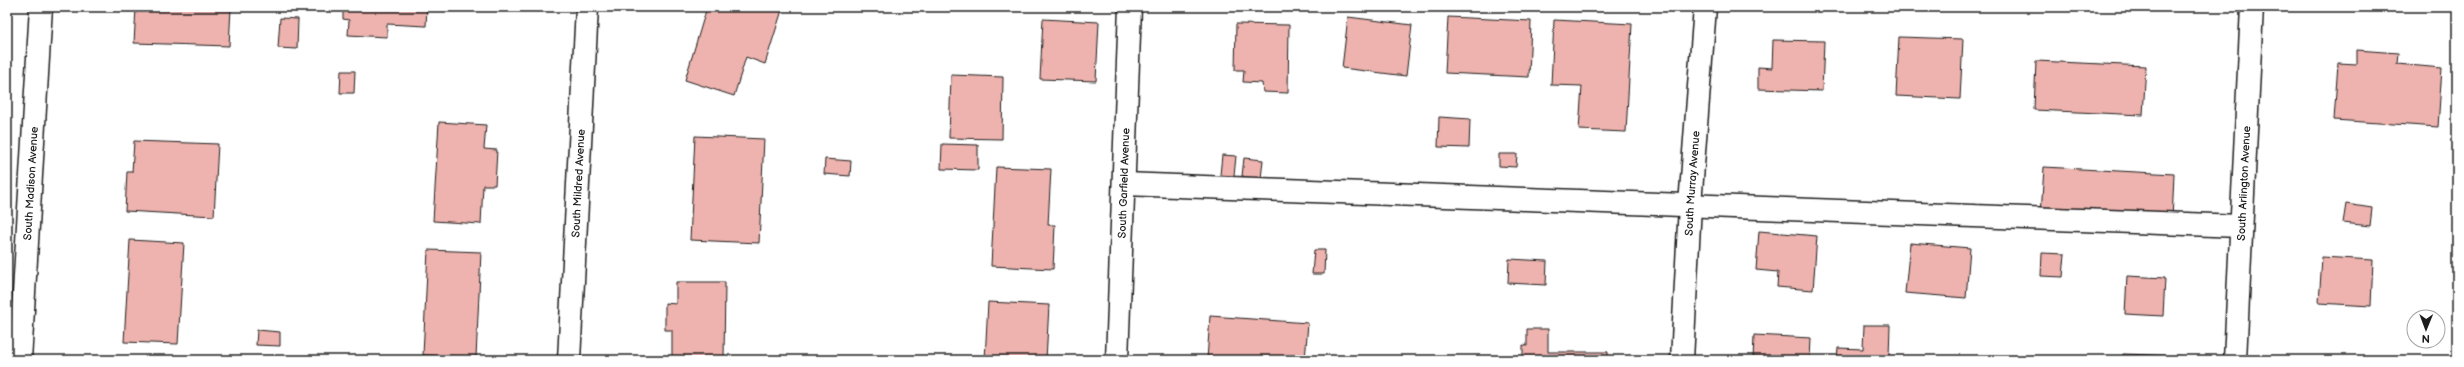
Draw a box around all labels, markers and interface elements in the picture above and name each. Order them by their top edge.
street label: South Arlington Avenue [2235,125,2253,241]
street label: South Madison Avenue [21,126,41,241]
street label: South Garfield Avenue [1115,127,1133,239]
street label: South Mildred Avenue [569,128,588,238]
street label: South Murray Avenue [1682,130,1703,236]
north arrow [2406,309,2446,349]
text: N [2422,332,2430,345]

